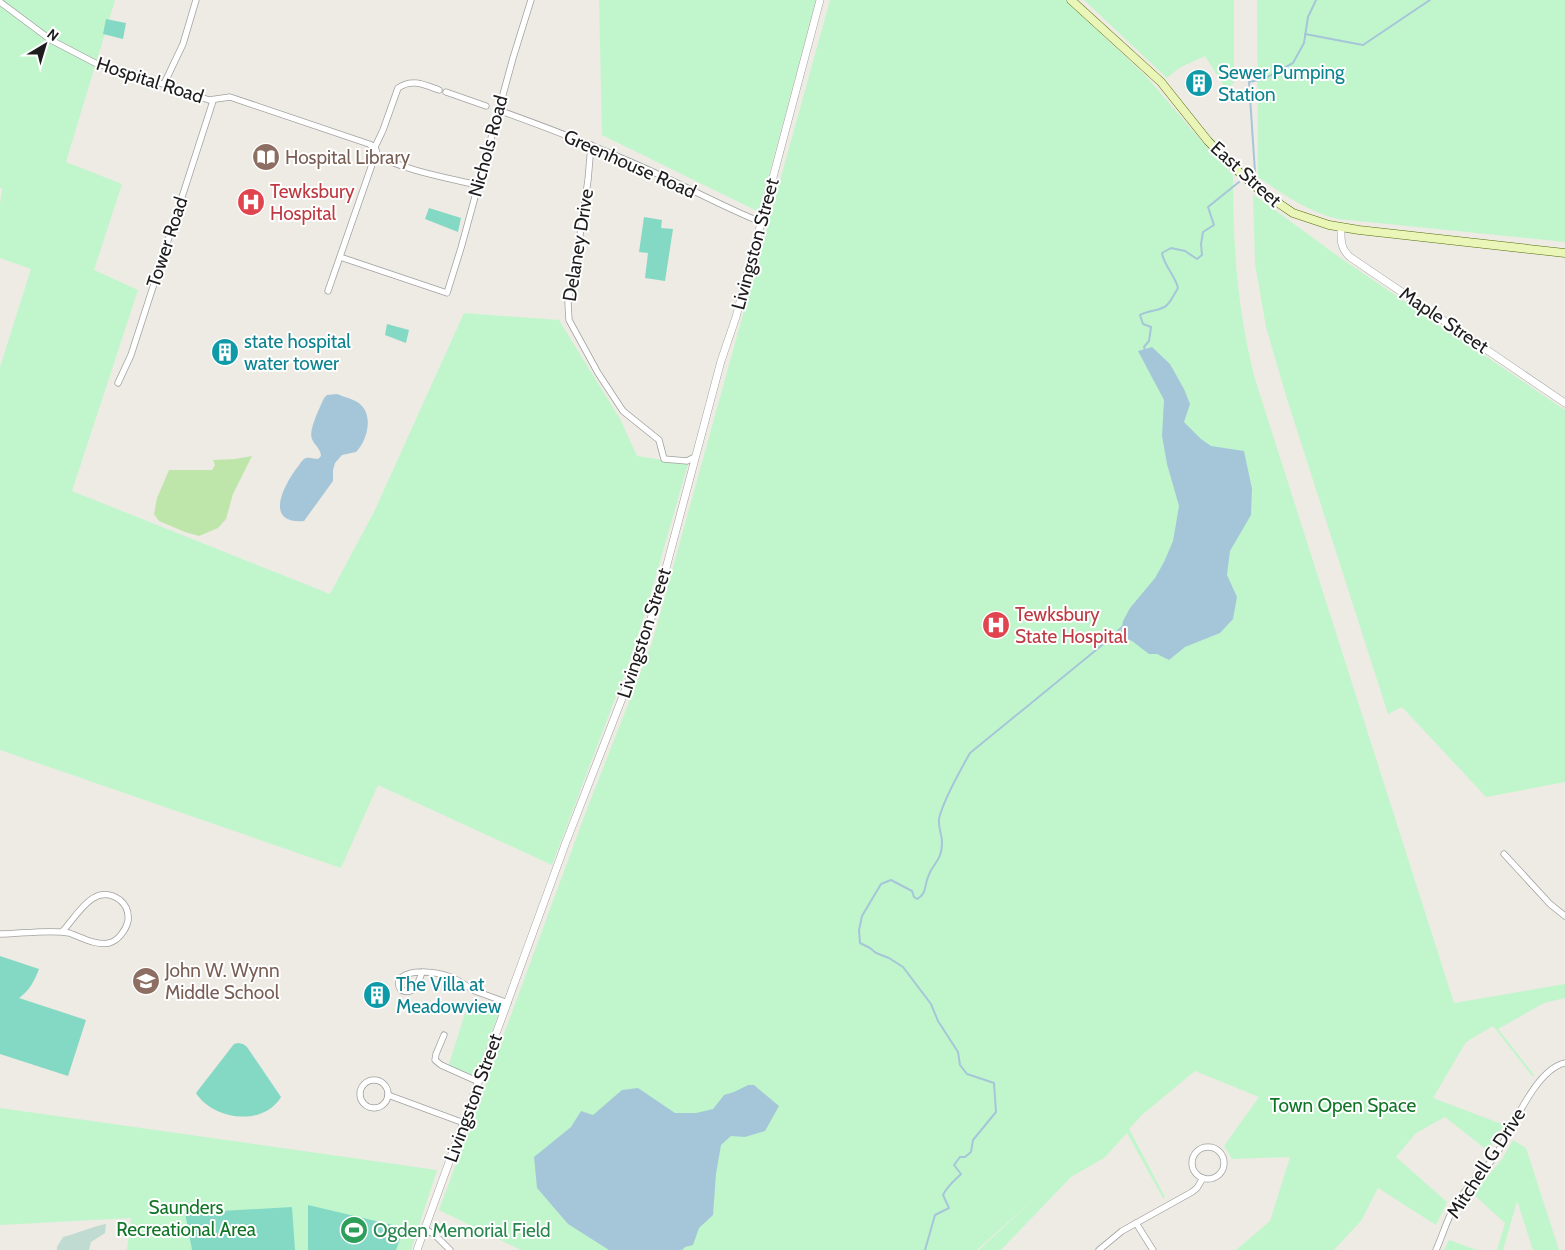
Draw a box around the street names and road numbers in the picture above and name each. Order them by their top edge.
street label: Hospital Road [93,52,207,108]
street label: Nichols Road [463,93,513,199]
street label: Greenhouse Road [560,125,700,203]
street label: East Street [1206,136,1286,212]
street label: Livingston Street [726,175,784,312]
street label: Delaney Drive [558,187,598,303]
street label: Tower Road [142,194,192,290]
street label: Maple Street [1395,282,1493,358]
street label: Livingston Street [612,565,676,701]
street label: Livingston Street [439,1030,507,1166]
street label: Mitchell G Drive [1442,1103,1530,1223]

